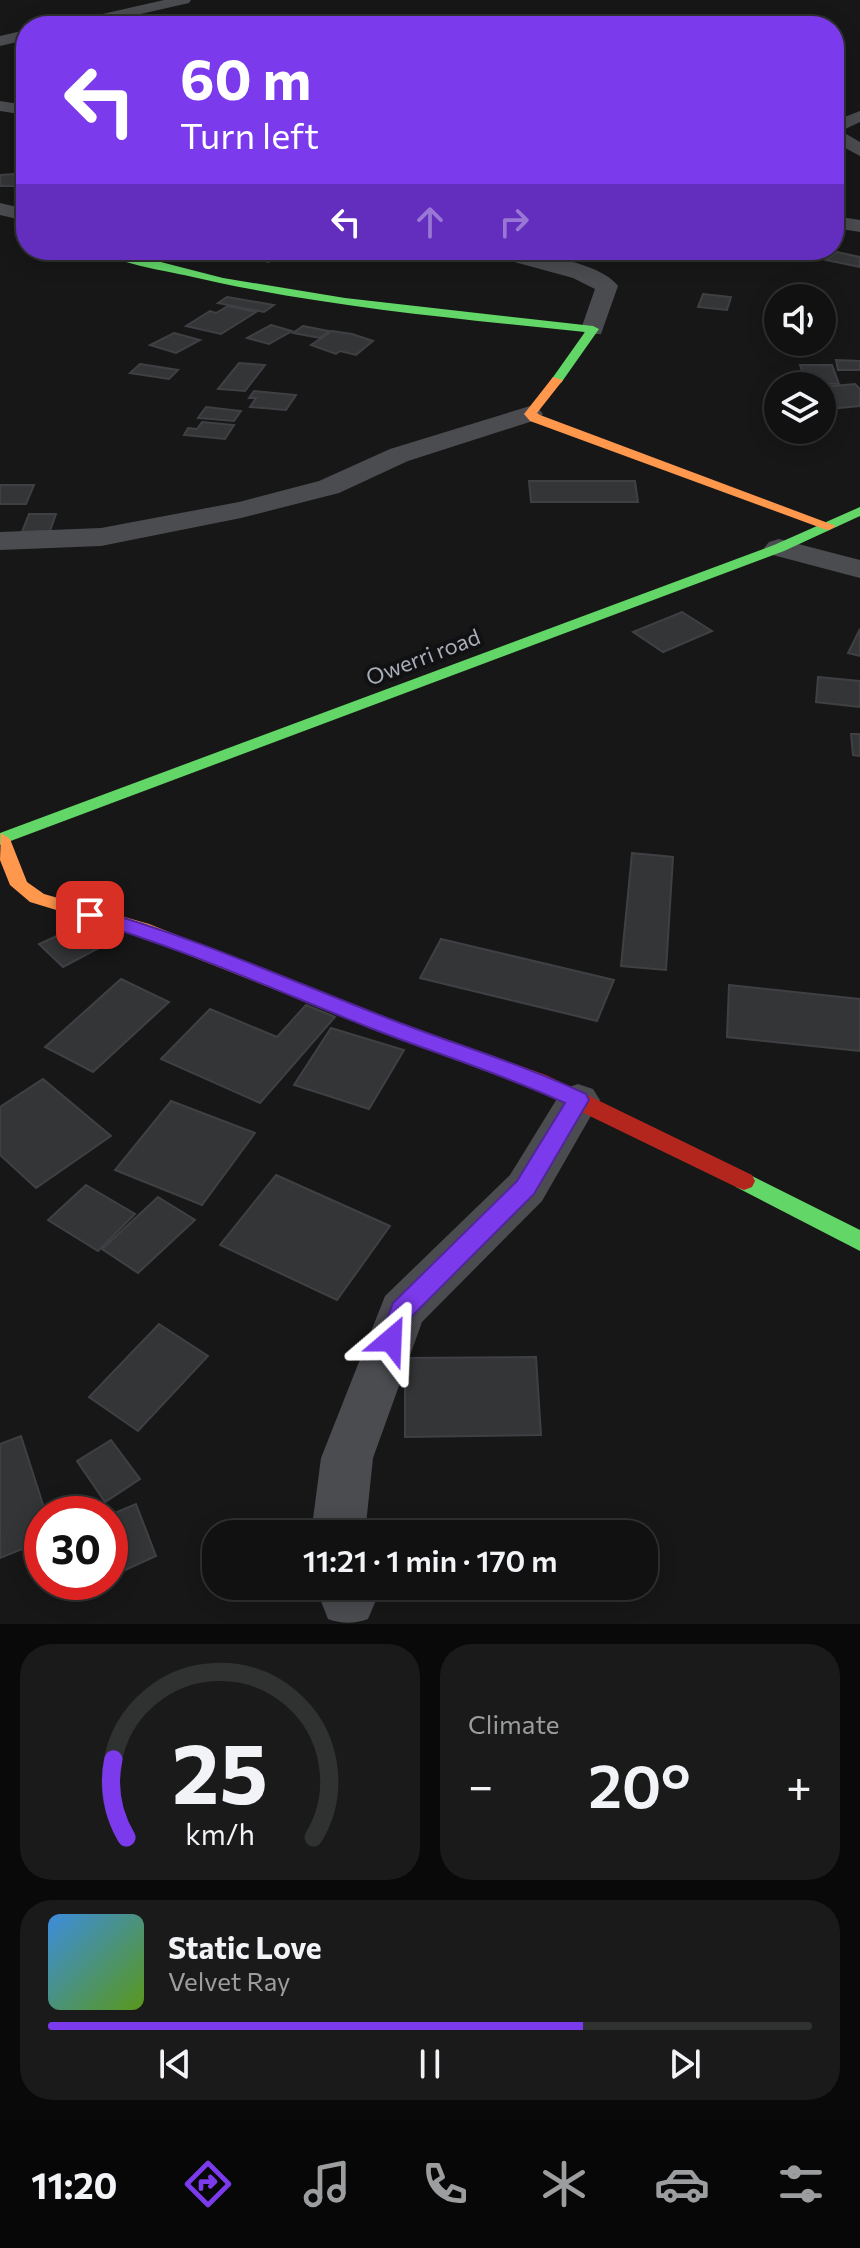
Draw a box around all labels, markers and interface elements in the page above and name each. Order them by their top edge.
text: 60 m [180,43,311,112]
icon: left [48,48,152,152]
text: Turn left [180,112,319,156]
icon: left [324,200,368,244]
icon: ahead [408,200,452,244]
icon: right [492,200,536,244]
map controls [764,284,836,444]
button: sound [764,284,836,356]
button: layers [764,372,836,444]
street label: Owerri road [362,622,484,691]
pin [56,881,124,949]
icon: arrive [68,893,112,937]
position arrow [349,1298,433,1382]
speed limit sign: 30 [24,1496,128,1600]
text: 11:21 · 1 min · 170 m [303,1541,557,1578]
text: Climate [468,1708,560,1739]
text: 25 [172,1719,268,1821]
text: 20° [588,1747,691,1820]
text: − [468,1757,493,1811]
text: + [786,1757,812,1811]
text: km/h [185,1816,255,1851]
text: Static Love [168,1928,322,1965]
text: Velvet Ray [168,1965,291,1996]
icon: previous [153,2042,197,2086]
icon: pause [408,2042,452,2086]
icon: next [663,2042,707,2086]
icon: directions [180,2156,236,2212]
icon: music [299,2156,355,2212]
icon: phone [417,2156,473,2212]
icon: climate [536,2156,592,2212]
icon: car [654,2156,710,2212]
icon: filters [773,2156,829,2212]
text: 11:20 [31,2162,118,2206]

